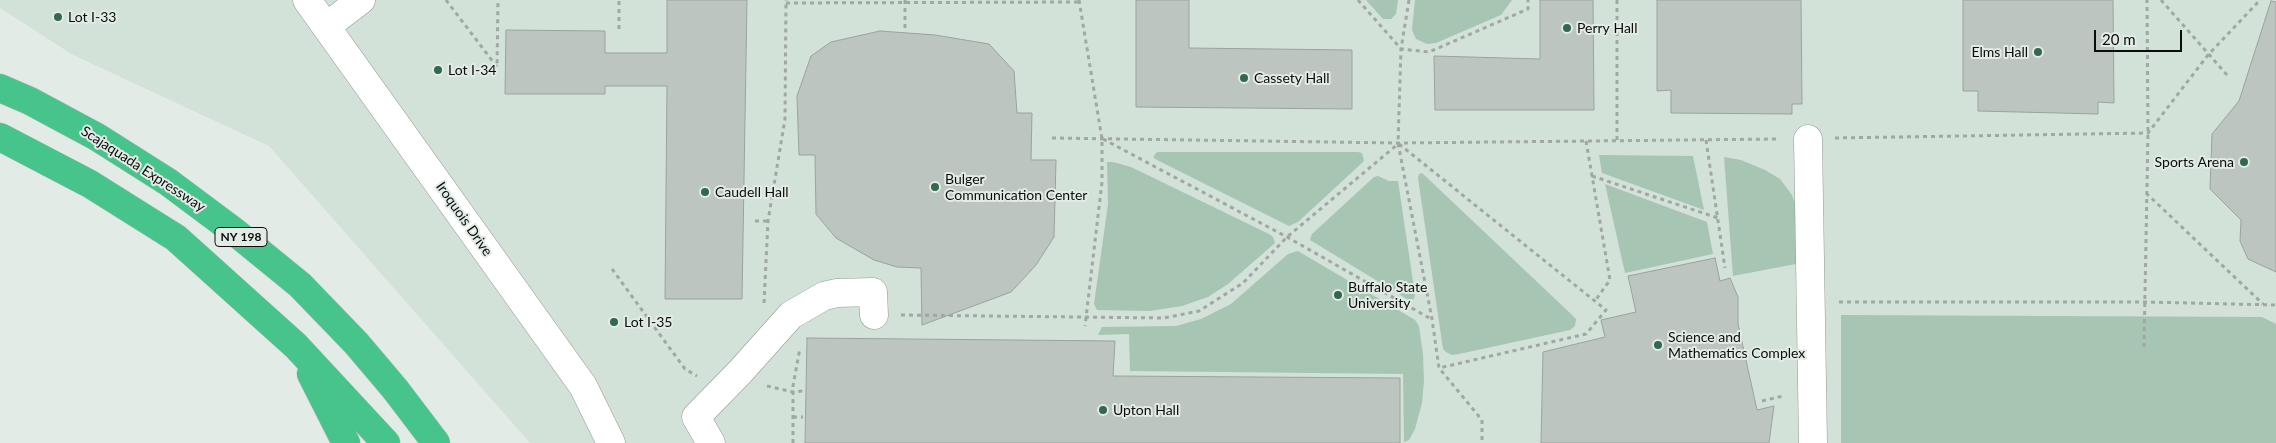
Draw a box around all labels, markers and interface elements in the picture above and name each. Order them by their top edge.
place label: Lot I-33 [68,9,116,25]
marker: Lot I-33 [52,11,64,23]
place label: Perry Hall [1577,20,1637,36]
scale bar [2096,20,2184,52]
marker: Perry Hall [1561,22,1573,34]
text: 20 m [2102,30,2136,48]
place label: Elms Hall [1971,44,2028,60]
marker: Elms Hall [2032,46,2044,58]
place label: Lot I-34 [448,62,496,78]
marker: Lot I-34 [432,64,444,76]
place label: Cassety Hall [1254,70,1330,86]
marker: Cassety Hall [1238,72,1250,84]
street label: Scajaquada Expressway [78,123,208,215]
place label: Sports Arena [2155,154,2234,170]
marker: Sports Arena [2238,156,2250,168]
place label: Bulger Communication Center [945,171,1087,203]
street label: Iroquois Drive [432,179,496,259]
marker: Bulger Communication Center [929,181,941,193]
place label: Caudell Hall [715,184,789,200]
marker: Caudell Hall [699,186,711,198]
road number: NY 198 [215,228,267,246]
place label: Buffalo State University [1348,279,1427,312]
marker: Buffalo State University [1332,289,1344,301]
place label: Lot I-35 [624,314,672,330]
marker: Lot I-35 [608,316,620,328]
place label: Science and Mathematics Complex [1668,329,1805,362]
marker: Science and Mathematics Complex [1652,339,1664,351]
place label: Upton Hall [1113,402,1179,418]
marker: Upton Hall [1097,404,1109,416]

